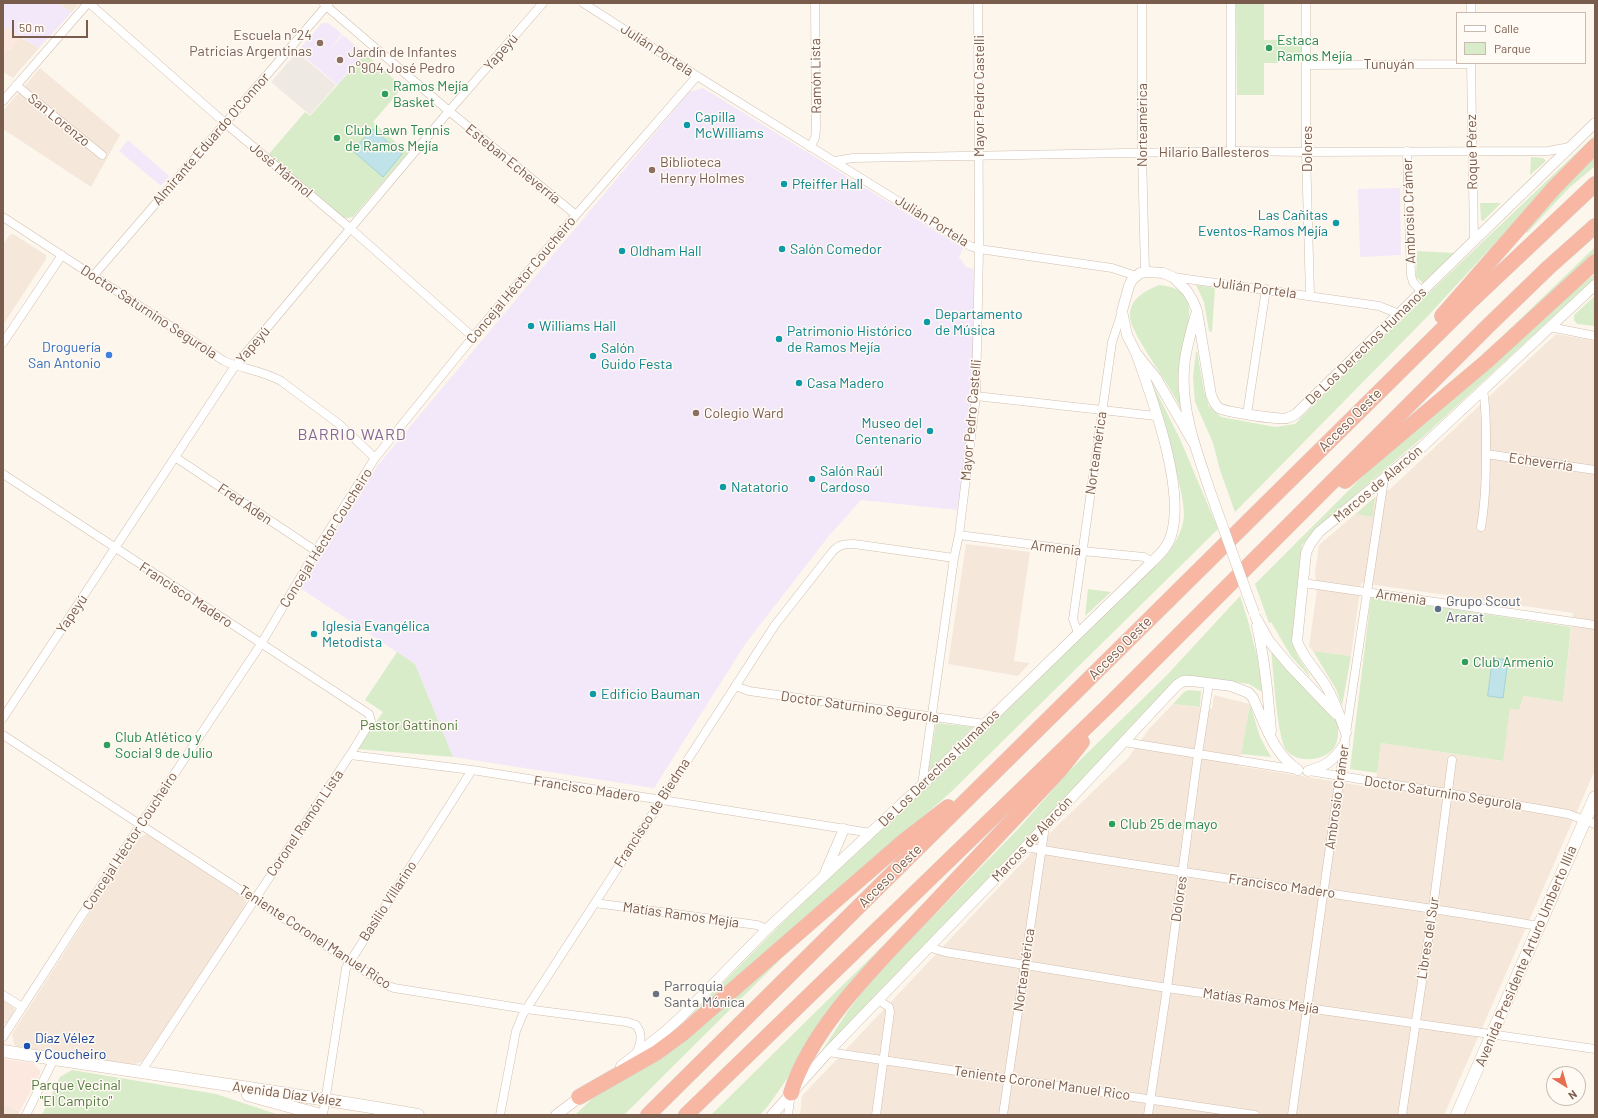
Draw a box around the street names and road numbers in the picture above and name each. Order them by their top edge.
street label: Julián Portela [617,20,697,80]
street label: Yapeyú [480,30,522,74]
street label: Mayor Pedro Castelli [971,35,987,157]
street label: Ramón Lista [807,38,825,114]
street label: Tunuyán [1364,56,1414,72]
street label: Almirante Eduardo O'Connor [149,69,273,209]
street label: Norteamérica [1134,83,1150,167]
street label: San Lorenzo [25,90,93,150]
street label: Roque Pérez [1463,114,1481,190]
street label: Esteban Echeverría [462,121,564,207]
street label: Dolores [1299,126,1315,172]
street label: José Mármol [246,139,316,201]
street label: Hilario Ballesteros [1159,144,1269,160]
street label: Ambrosio Crámer [1399,158,1419,264]
street label: Julián Portela [892,192,972,250]
street label: Concejal Héctor Coucheiro [463,213,579,347]
street label: Doctor Saturnino Segurola [78,262,220,362]
street label: Julián Portela [1212,274,1298,302]
street label: De Los Derechos Humanos [1302,284,1430,408]
street label: Yapeyú [233,323,273,367]
street label: Mayor Pedro Castelli [957,358,985,482]
street label: Acceso Oeste [1315,385,1385,455]
street label: Norteamérica [1082,410,1110,496]
street label: Marcos de Alarcón [1330,442,1426,526]
street label: Echeverría [1508,449,1574,475]
street label: Concejal Héctor Coucheiro [276,465,376,611]
street label: Fred Aden [215,480,275,528]
street label: Armenia [1030,537,1082,559]
street label: Francisco Madero [136,559,236,631]
street label: Armenia [1375,585,1427,609]
street label: Yapeyú [53,591,91,637]
street label: Acceso Oeste [1085,613,1155,683]
street label: Doctor Saturnino Segurola [780,688,940,726]
street label: De Los Derechos Humanos [875,706,1003,830]
street label: Ambrosio Crámer [1321,743,1353,851]
street label: Francisco de Biedma [610,755,694,871]
street label: Coronel Ramón Lista [263,766,347,880]
street label: Concejal Héctor Coucheiro [79,769,181,913]
street label: Francisco Madero [533,772,641,806]
street label: Doctor Saturnino Segurola [1363,772,1523,814]
street label: Marcos de Alarcón [988,793,1076,885]
street label: Acceso Oeste [855,841,925,911]
street label: Avenida Presidente Arturo Umberto Illia [1472,843,1580,1069]
street label: Basilio Villarino [356,858,420,944]
street label: Francisco Madero [1228,870,1336,902]
street label: Dolores [1167,875,1191,923]
street label: Teniente Coronel Manuel Rico [236,881,394,993]
street label: Libres del Sur [1413,896,1443,980]
street label: Matías Ramos Mejía [622,899,740,931]
street label: Norteamérica [1010,927,1038,1013]
street label: Matías Ramos Mejía [1202,985,1320,1017]
street label: Teniente Coronel Manuel Rico [953,1062,1131,1104]
street label: Avenida Díaz Vélez [231,1078,343,1110]

